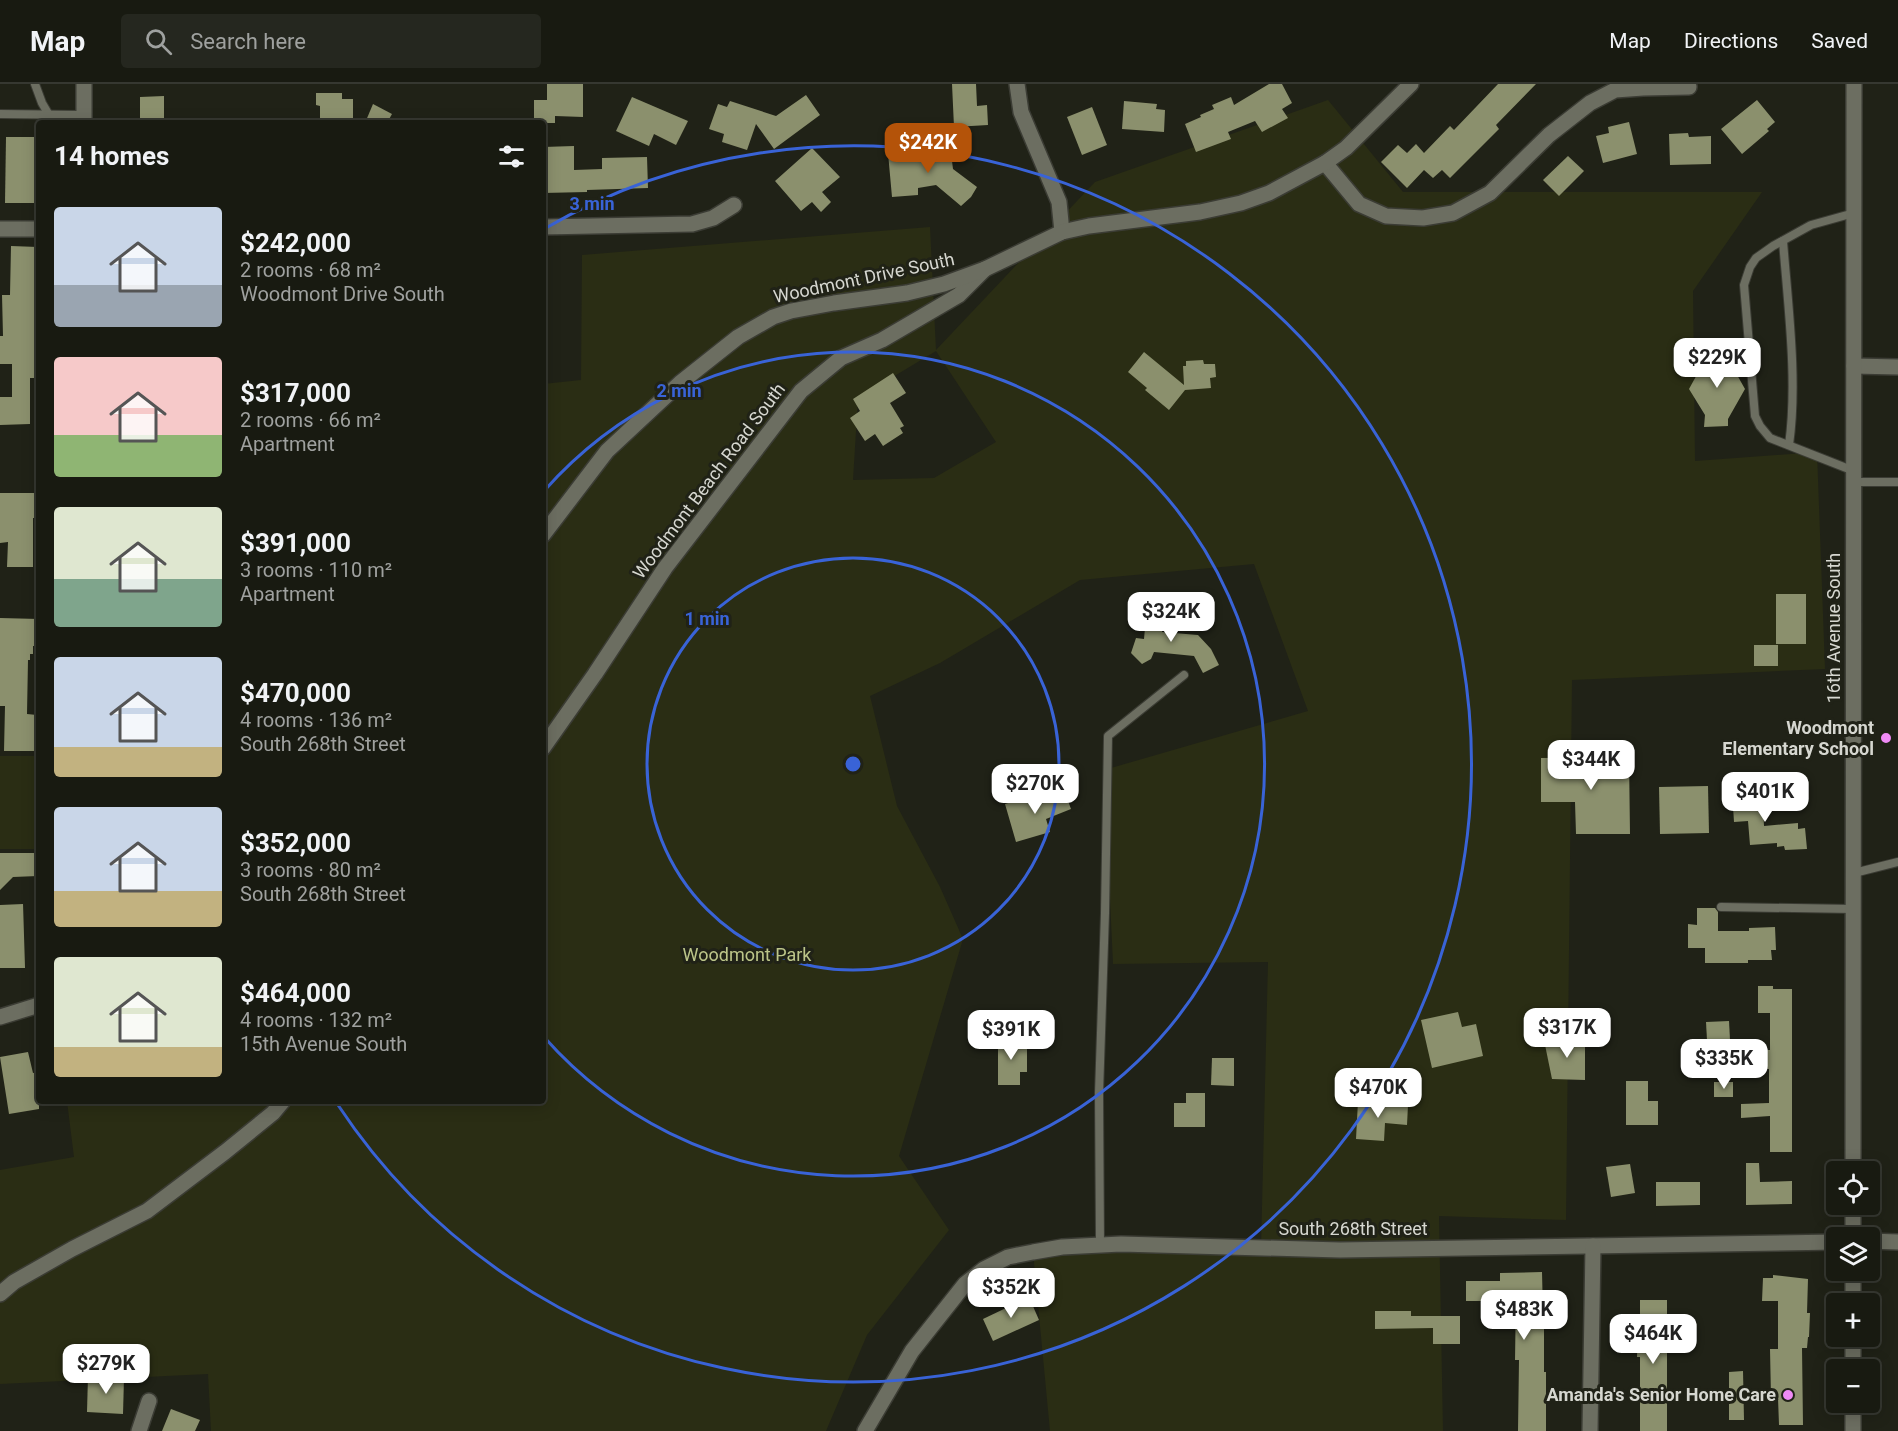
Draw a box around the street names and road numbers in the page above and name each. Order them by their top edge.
street label: Woodmont Drive South [772,248,956,307]
street label: Woodmont Beach Road South [628,379,789,583]
street label: 16th Avenue South [1823,553,1844,703]
street label: South 268th Street [1278,1218,1428,1239]

